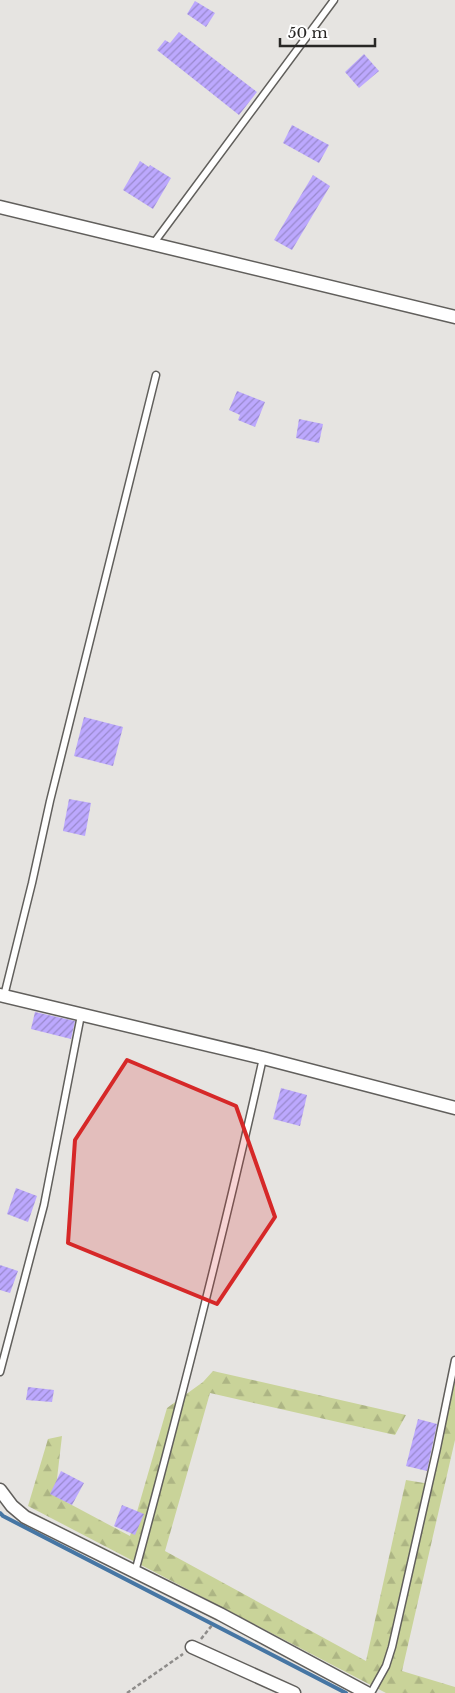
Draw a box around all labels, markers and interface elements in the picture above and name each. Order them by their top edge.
scale bar [280,15,375,47]
text: 50 m [288,23,328,42]

